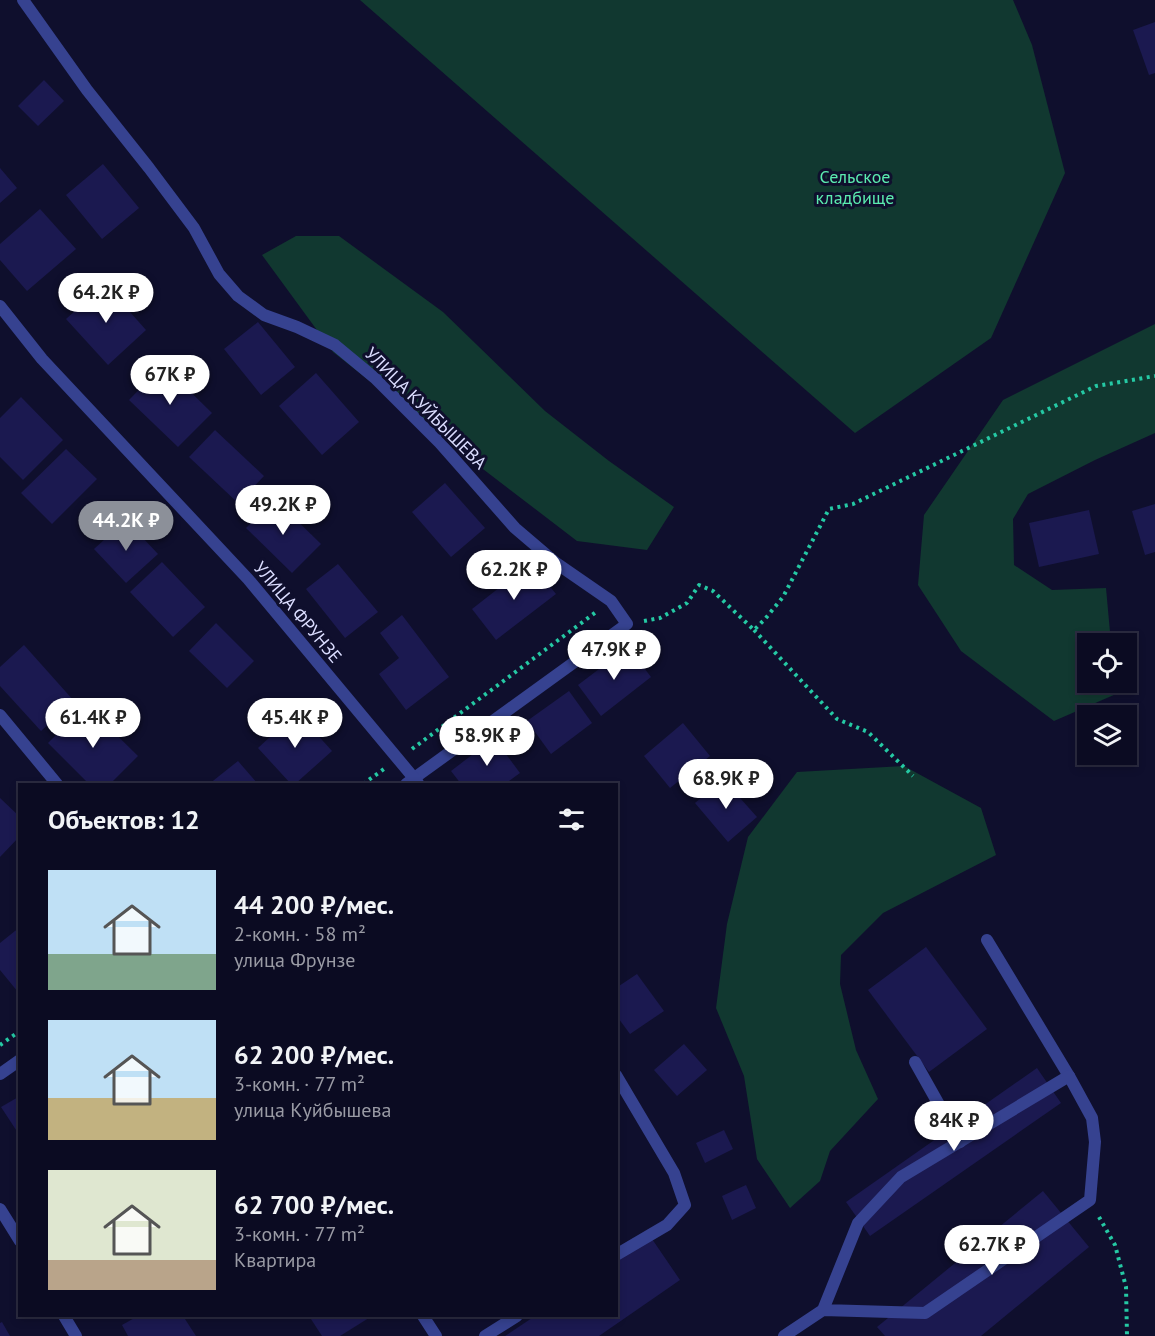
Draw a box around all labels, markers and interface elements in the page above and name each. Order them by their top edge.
park label: Сельское кладбище [815,165,895,209]
pin: 64.2K ₽ [51,273,161,324]
text: 64.2K ₽ [72,279,140,305]
street label: УЛИЦА КУЙБЫШЕВА [360,342,492,474]
pin: 67K ₽ [128,355,212,406]
text: 67K ₽ [145,361,195,387]
pin: 49.2K ₽ [228,485,338,536]
text: 49.2K ₽ [249,491,317,517]
pin: 44.2K ₽ [71,501,181,552]
text: 44.2K ₽ [92,507,160,533]
pin: 62.2K ₽ [459,550,569,601]
text: 62.2K ₽ [480,556,548,582]
street label: УЛИЦА ФРУНЗЕ [249,557,347,667]
pin: 47.9K ₽ [559,630,669,681]
map controls [1077,633,1137,765]
button: locate [1077,633,1137,693]
text: 47.9K ₽ [582,636,646,662]
pin: 61.4K ₽ [38,698,148,749]
pin: 45.4K ₽ [240,698,350,749]
text: 61.4K ₽ [59,704,127,730]
text: 45.4K ₽ [261,704,329,730]
button: layers [1077,705,1137,765]
pin: 58.9K ₽ [432,716,542,767]
text: 58.9K ₽ [453,722,521,748]
pin: 68.9K ₽ [671,759,781,810]
text: 68.9K ₽ [692,765,760,791]
text: Объектов: 12 [48,803,200,836]
icon: filters [555,803,588,836]
text: 44 200 ₽/мес. [234,888,394,921]
icon: home [96,894,168,966]
text: 2-комн. · 58 m² [234,921,366,947]
text: улица Фрунзе [234,947,356,973]
text: 62 200 ₽/мес. [234,1038,394,1071]
icon: home [96,1044,168,1116]
text: 3-комн. · 77 m² [234,1071,365,1097]
text: улица Куйбышева [234,1097,391,1123]
pin: 84K ₽ [912,1101,996,1152]
text: 84K ₽ [929,1107,979,1133]
text: 62 700 ₽/мес. [234,1188,394,1221]
icon: home [96,1194,168,1266]
text: 3-комн. · 77 m² [234,1221,365,1247]
pin: 62.7K ₽ [937,1225,1047,1276]
text: 62.7K ₽ [958,1231,1026,1257]
text: Квартира [234,1247,316,1273]

